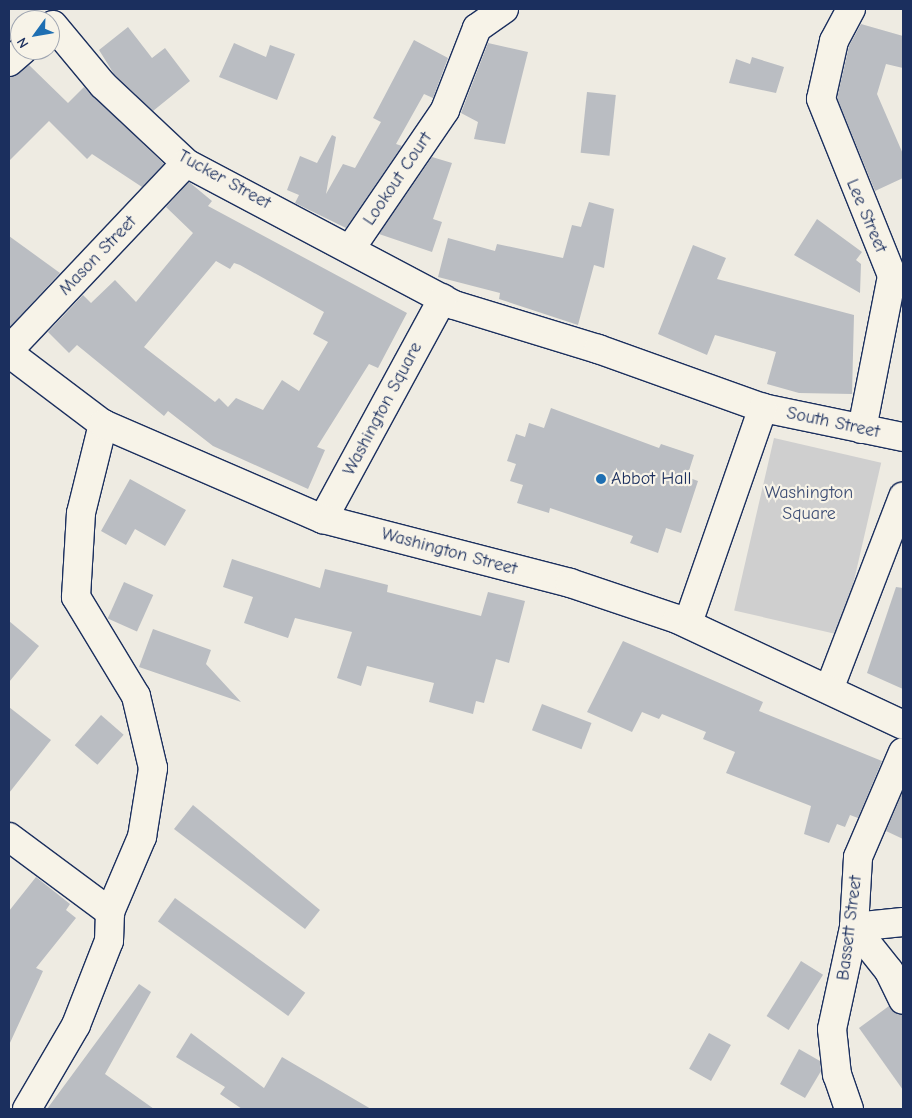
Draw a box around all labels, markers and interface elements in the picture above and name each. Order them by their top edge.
north arrow [10,10,60,60]
text: N [13,34,32,51]
street label: Lookout Court [359,128,437,230]
street label: Tucker Street [174,146,274,214]
street label: Lee Street [841,176,891,256]
street label: Mason Street [55,212,141,300]
street label: Washington Square [339,339,427,479]
street label: South Street [785,403,881,443]
place label: Abbot Hall [611,468,691,490]
marker: Abbot Hall [595,473,607,485]
park label: Washington Square [765,483,853,526]
street label: Washington Street [379,524,519,580]
street label: Bassett Street [833,874,867,982]

